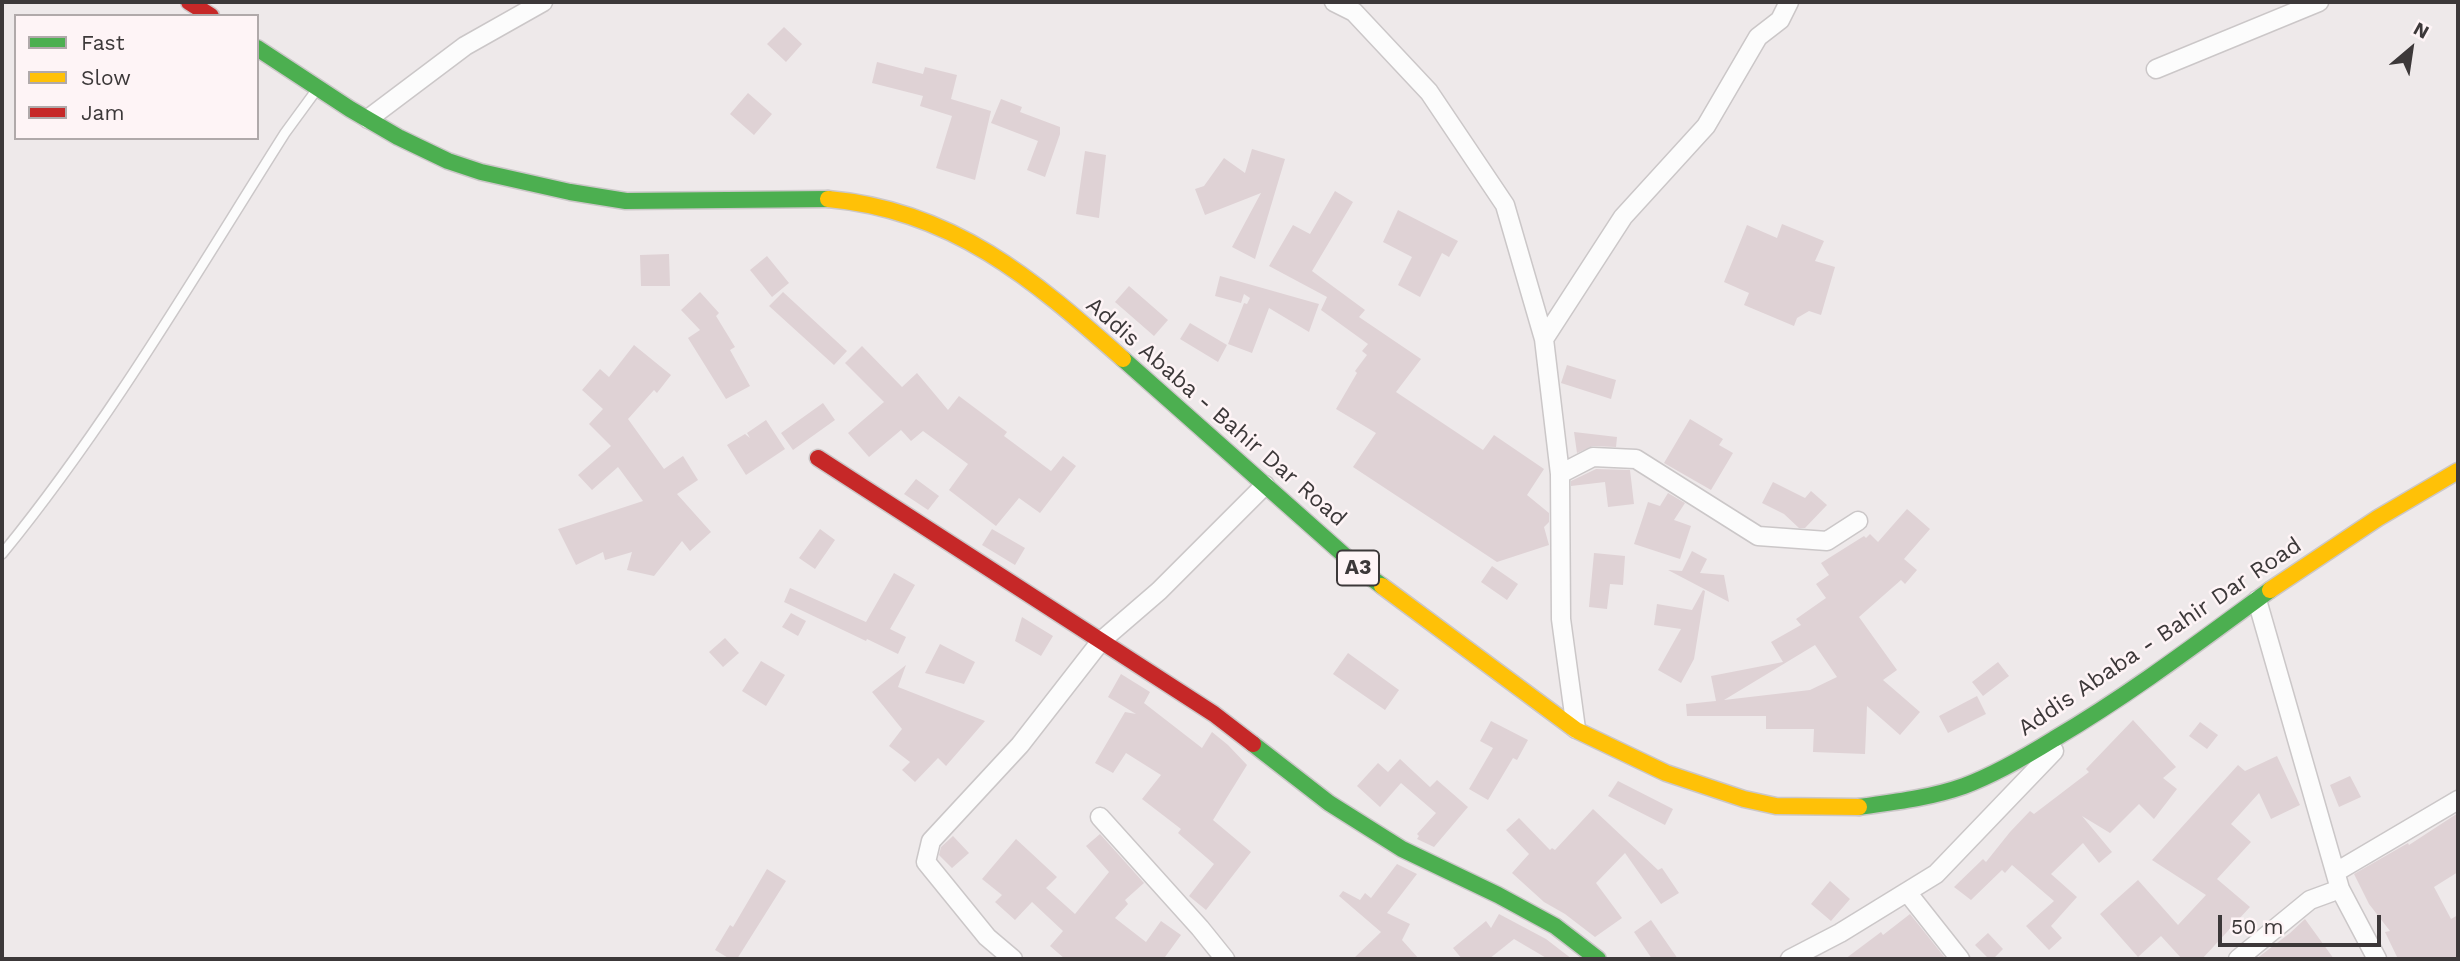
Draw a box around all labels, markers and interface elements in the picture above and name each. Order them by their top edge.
legend [14,14,259,140]
north arrow [2376,14,2446,84]
text: N [2410,17,2433,44]
text: Fast [81,30,125,55]
text: Slow [81,65,131,90]
text: Jam [81,100,124,125]
street label: Addis Ababa - Bahir Dar Road [1080,291,1352,533]
street label: Addis Ababa - Bahir Dar Road [2013,532,2307,742]
road number: A3 [1337,550,1379,586]
scale bar [2222,902,2385,946]
text: 50 m [2231,914,2283,939]

